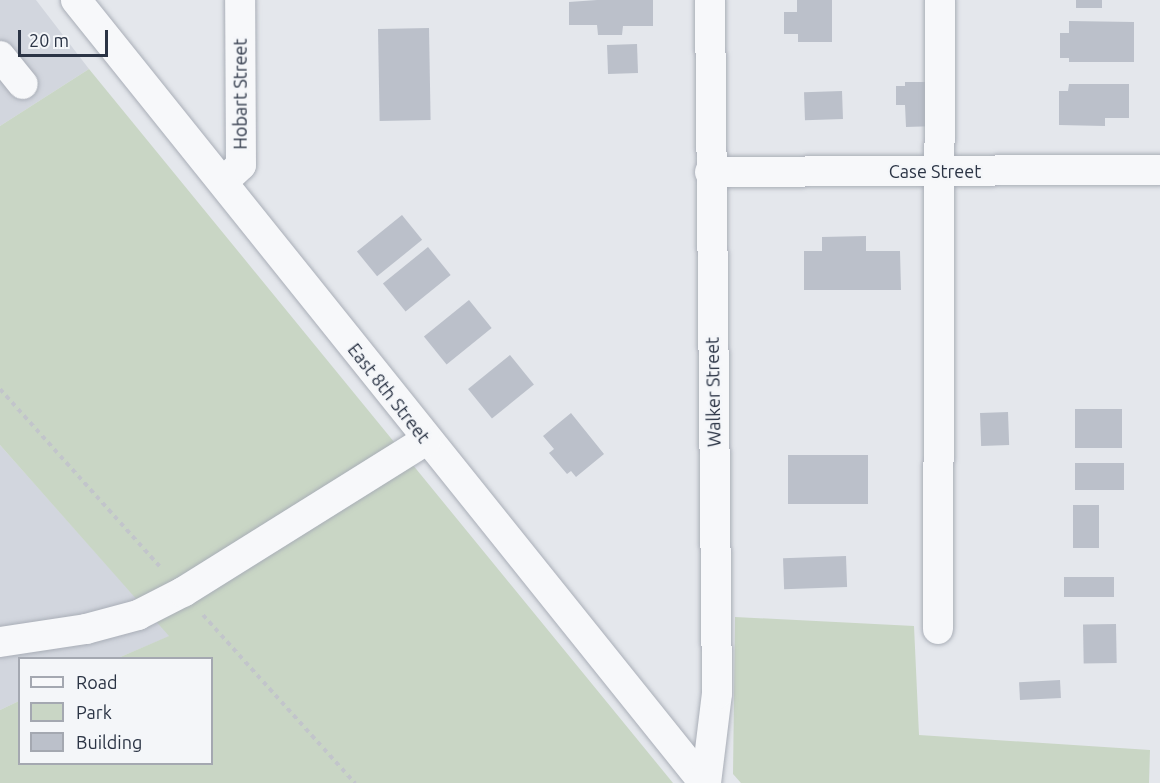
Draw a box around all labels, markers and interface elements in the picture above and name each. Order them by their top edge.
scale bar [21,18,111,56]
text: 20 m [29,30,69,50]
street label: Hobart Street [229,38,251,150]
street label: Case Street [889,160,981,182]
street label: Walker Street [701,337,725,447]
street label: East 8th Street [343,339,435,447]
legend [18,657,213,765]
text: Road [76,672,118,692]
text: Park [76,702,112,722]
text: Building [76,732,142,752]

